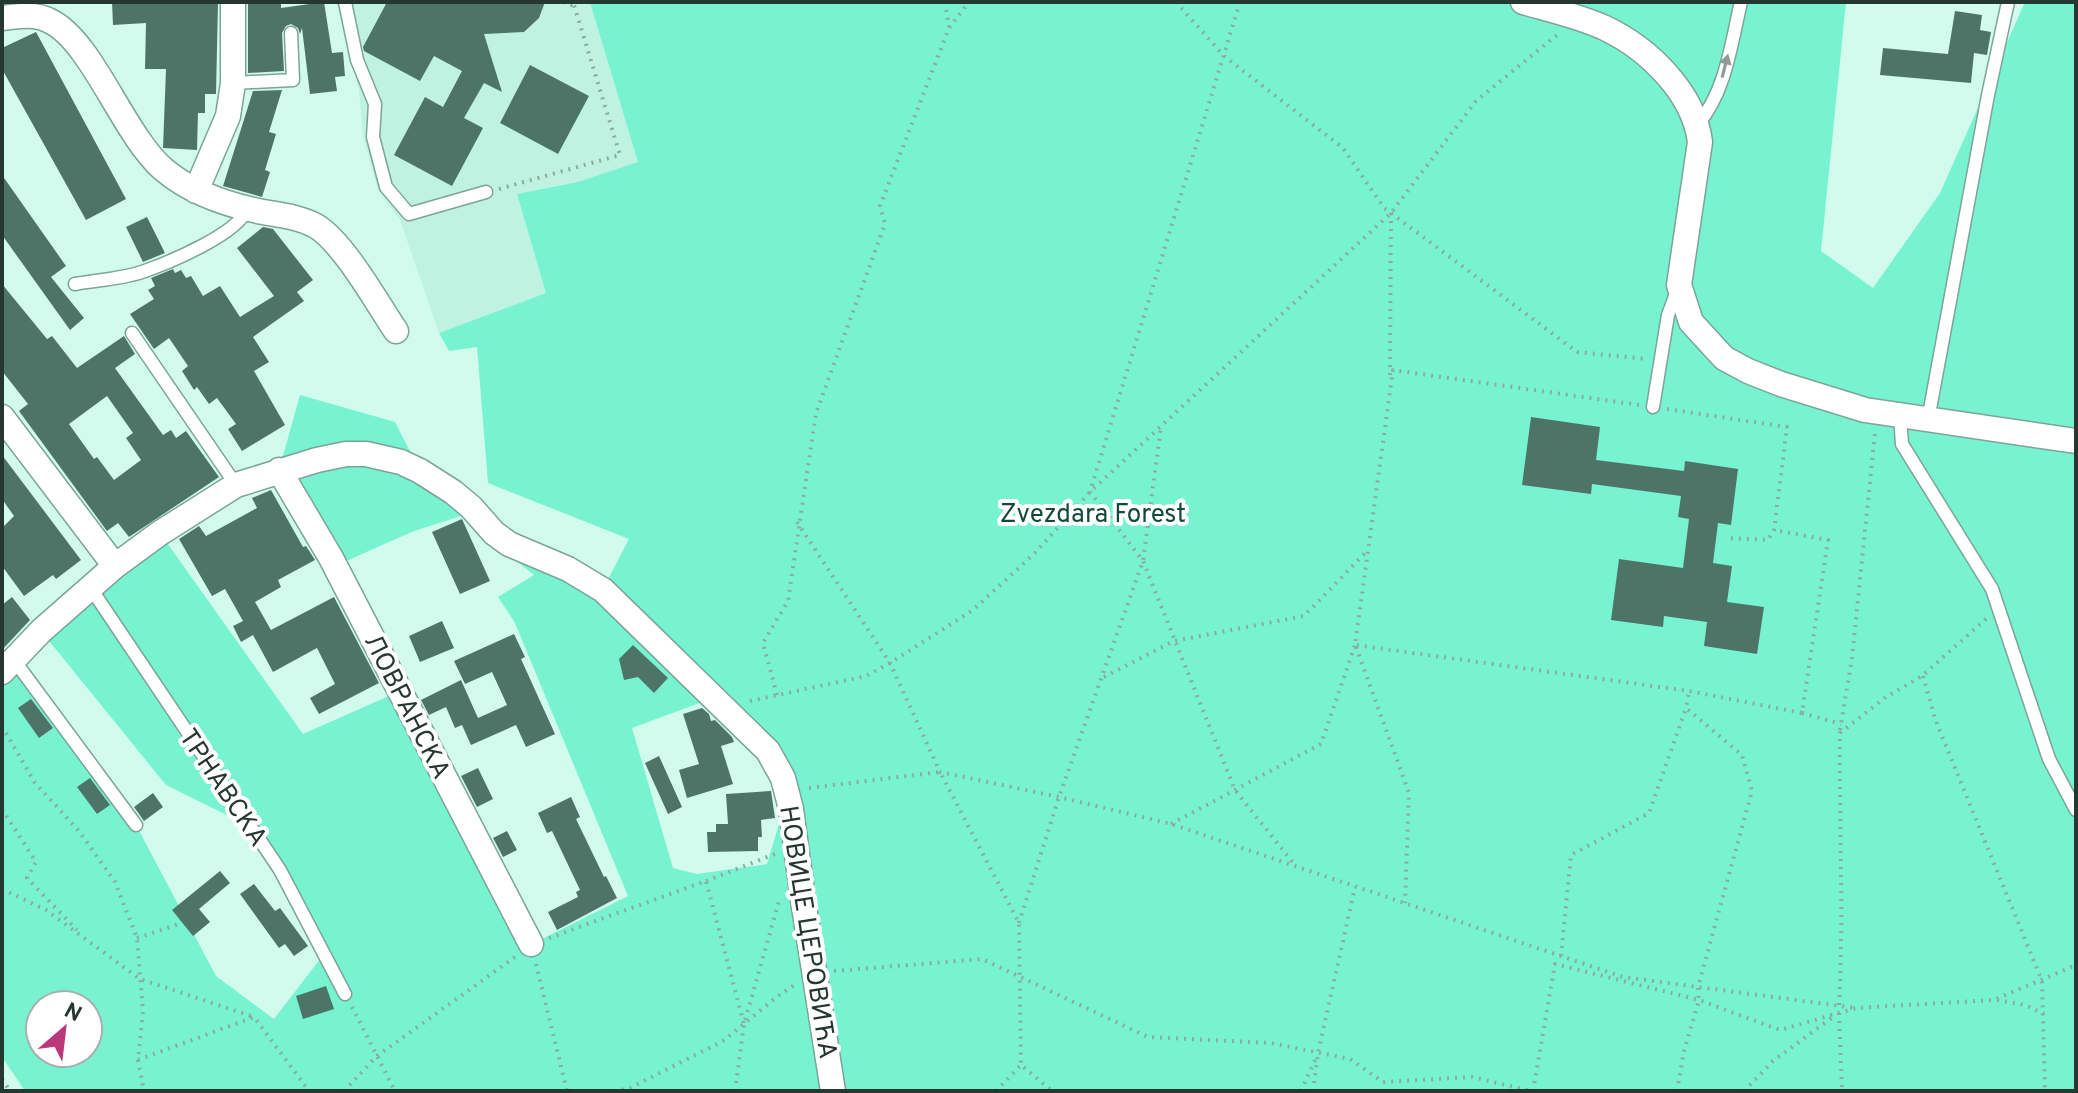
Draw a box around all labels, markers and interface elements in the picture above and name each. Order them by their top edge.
one-way arrow [1720,53,1732,78]
park label: Zvezdara Forest [1000,499,1186,532]
street label: ЛОВРАНСКА [355,629,456,785]
street label: ТРНАВСКА [170,723,273,854]
street label: НОВИЦЕ ЦЕРОВИЋА [770,803,843,1061]
north arrow [24,989,104,1069]
text: N [59,998,86,1029]

